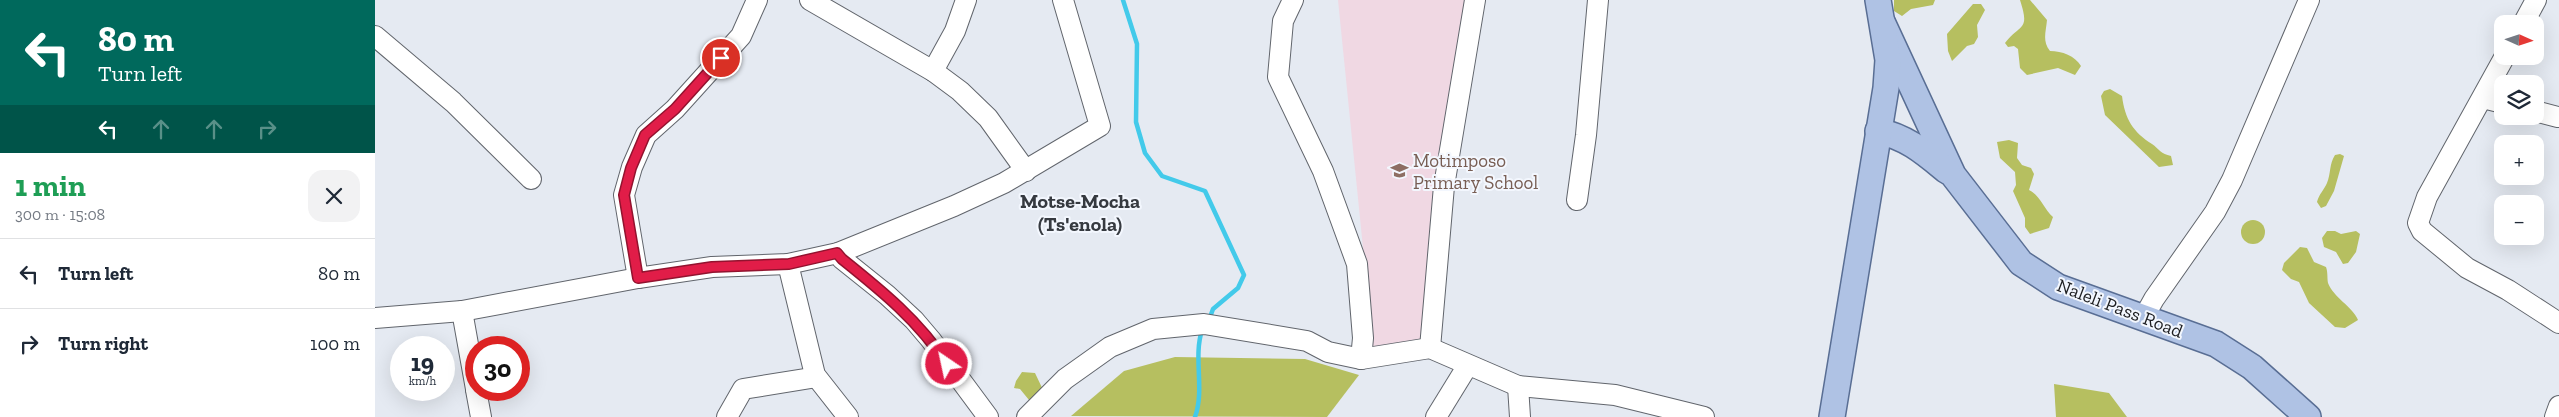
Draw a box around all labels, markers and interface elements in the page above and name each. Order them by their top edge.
north arrow [2494,15,2544,65]
map controls [2494,15,2544,245]
text: 80 m [98,18,174,60]
icon: left [15,20,80,85]
pin [700,37,742,79]
icon: arrive [707,44,735,72]
text: Turn left [98,60,182,87]
button: layers [2494,75,2544,125]
icon: left [94,115,122,143]
icon: ahead [147,115,175,143]
icon: ahead [200,115,228,143]
icon: right [253,115,281,143]
button: + [2494,135,2544,185]
place label: Motimposo Primary School [1413,149,1538,194]
school or university icon: Motimposo Primary School [1389,161,1409,181]
text: 1 min [15,168,86,204]
button: close [308,170,360,222]
district label: Motse-Mocha (Ts'enola) [1020,189,1140,236]
button: − [2494,195,2544,245]
text: 300 m · 15:08 [15,205,105,224]
icon: left [15,260,43,288]
text: Turn left [58,262,133,285]
text: 80 m [318,262,360,285]
street label: Naleli Pass Road [2054,273,2187,343]
icon: right [15,330,43,358]
text: Turn right [58,332,148,355]
text: 100 m [310,332,360,355]
speed limit sign: 30 [465,336,530,401]
position arrow [920,337,972,389]
text: 19 [411,347,434,377]
text: km/h [409,374,436,388]

